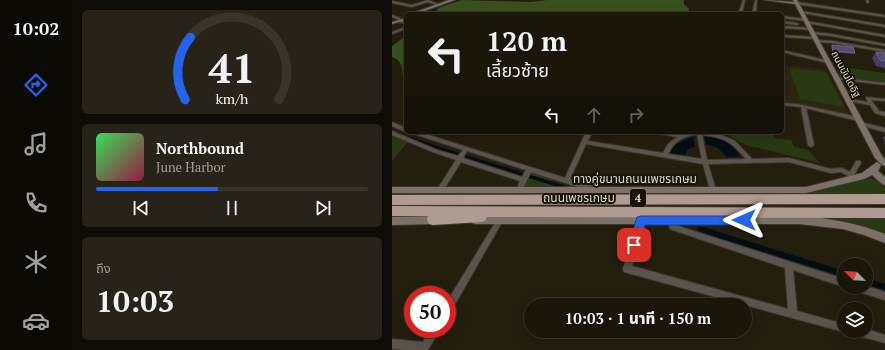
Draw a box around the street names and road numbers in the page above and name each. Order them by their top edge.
street label: ถนนบันไดอิฐ [828,49,864,100]
street label: ทางคู่ขนานถนนเพชรเกษม [573,171,697,186]
road number: 4 [630,189,646,207]
street label: ถนนเพชรเกษม [543,190,615,205]

